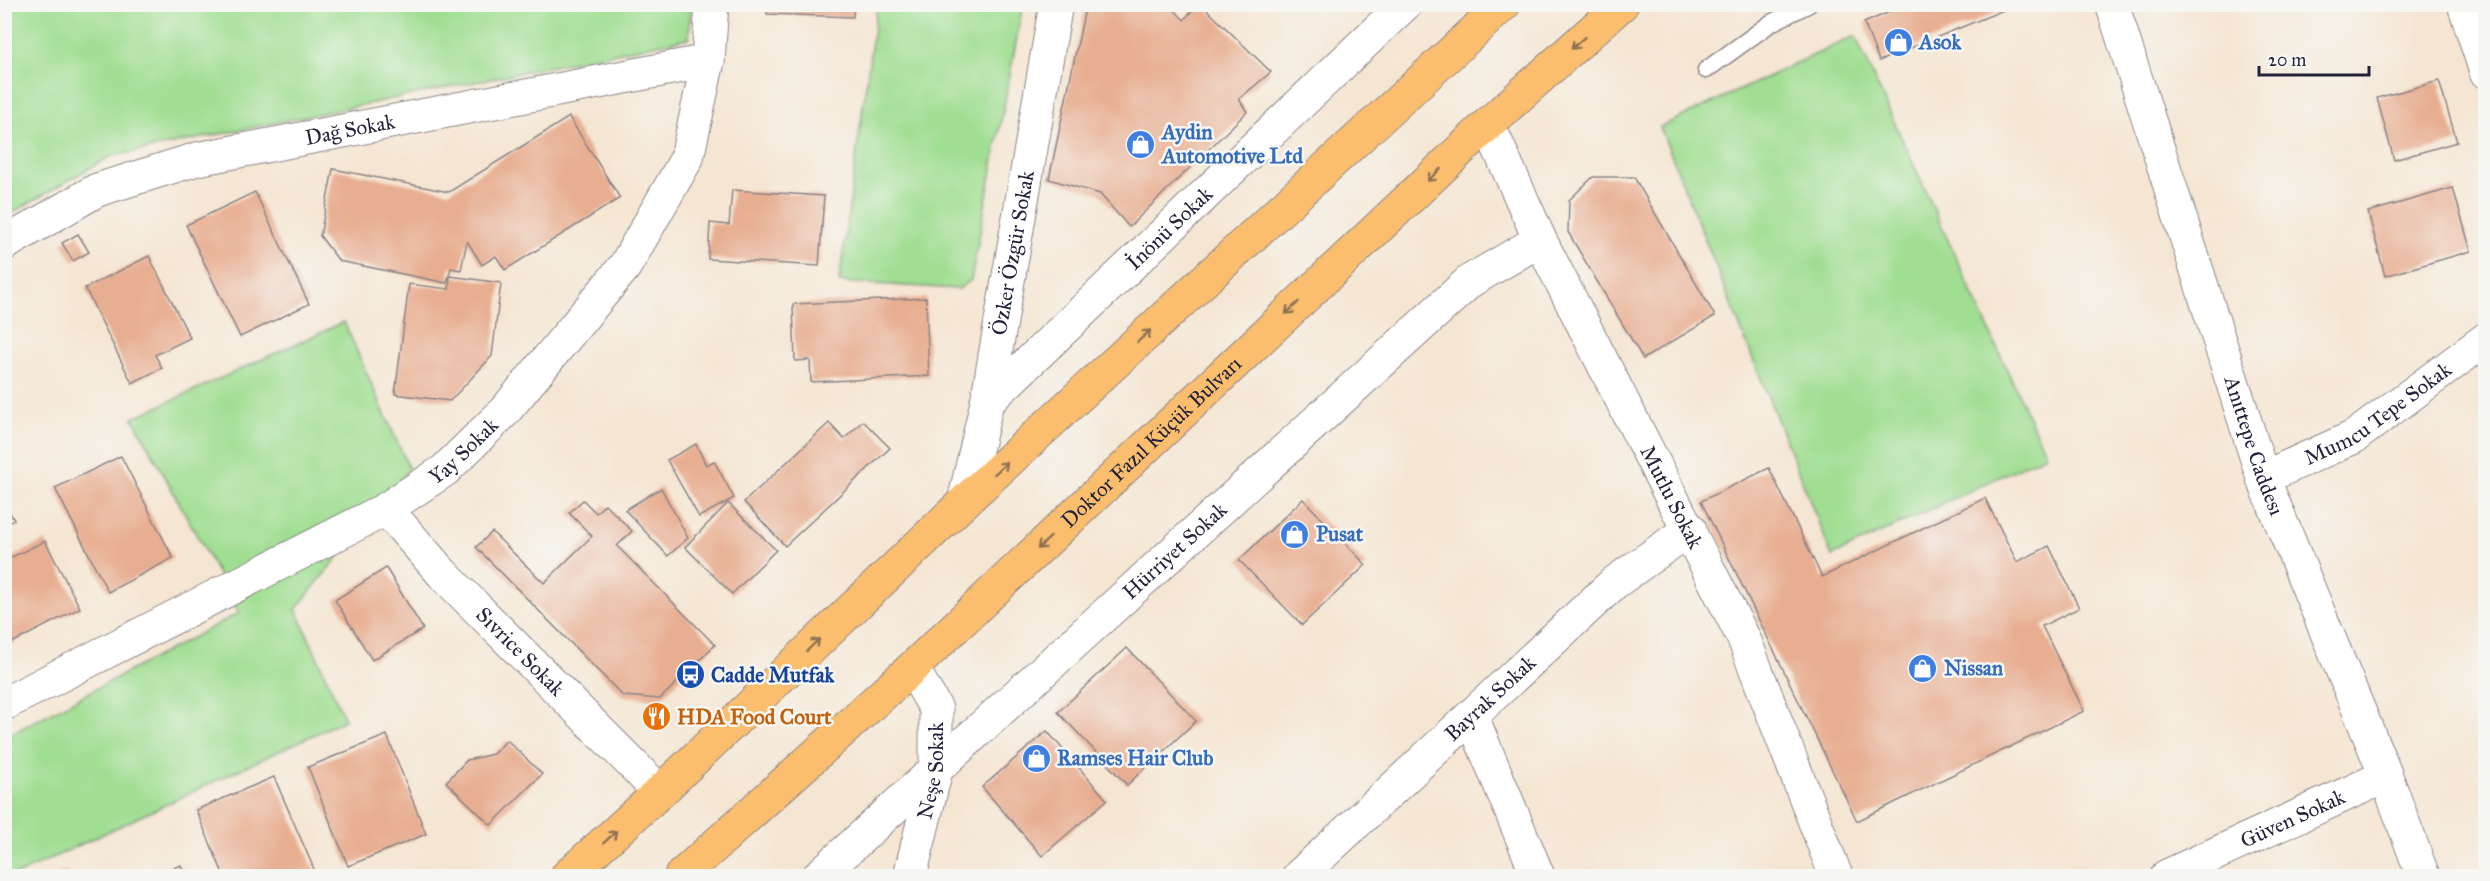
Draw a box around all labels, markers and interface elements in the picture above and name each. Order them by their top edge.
shop icon: Asok [1882,26,1914,58]
place label: Asok [1917,29,1962,55]
one-way arrow [1571,36,1586,50]
scale bar [2259,39,2368,77]
text: 20 m [2268,49,2306,71]
street label: Dağ Sokak [303,108,397,151]
place label: Aydin Automotive Ltd [1160,119,1304,169]
shop icon: Aydin Automotive Ltd [1125,128,1157,160]
one-way arrow [1427,167,1442,182]
street label: Özker Özgür Sokak [986,168,1040,337]
street label: İnönü Sokak [1121,181,1218,275]
one-way arrow [1285,301,1300,316]
one-way arrow [1136,329,1151,343]
street label: Doktor Fazıl Küçük Bulvarı [1056,351,1247,533]
street label: Mumcu Tepe Sokak [2300,356,2457,471]
street label: Anıttepe Caddesı [2218,372,2290,519]
street label: Yay Sokak [424,412,504,490]
street label: Mutlu Sokak [1634,441,1709,553]
one-way arrow [993,461,1008,475]
street label: Hürriyet Sokak [1117,497,1232,605]
shop icon: Pusat [1279,518,1311,550]
place label: Pusat [1316,521,1364,547]
one-way arrow [1036,536,1051,550]
street label: Sıvrice Sokak [471,602,570,702]
one-way arrow [806,638,821,652]
street label: Bayrak Sokak [1439,650,1541,747]
shop icon: Nissan [1907,652,1939,684]
place label: Nissan [1944,655,2004,681]
bus stop icon: Cadde Mutfak [674,659,706,691]
place label: Cadde Mutfak [711,662,836,688]
restaurant icon: HDA Food Court [640,701,672,733]
place label: HDA Food Court [677,704,832,730]
street label: Neşe Sokak [911,722,949,822]
shop icon: Ramses Hair Club [1020,742,1052,774]
place label: Ramses Hair Club [1057,745,1213,771]
street label: Güven Sokak [2236,783,2349,854]
one-way arrow [603,830,618,844]

